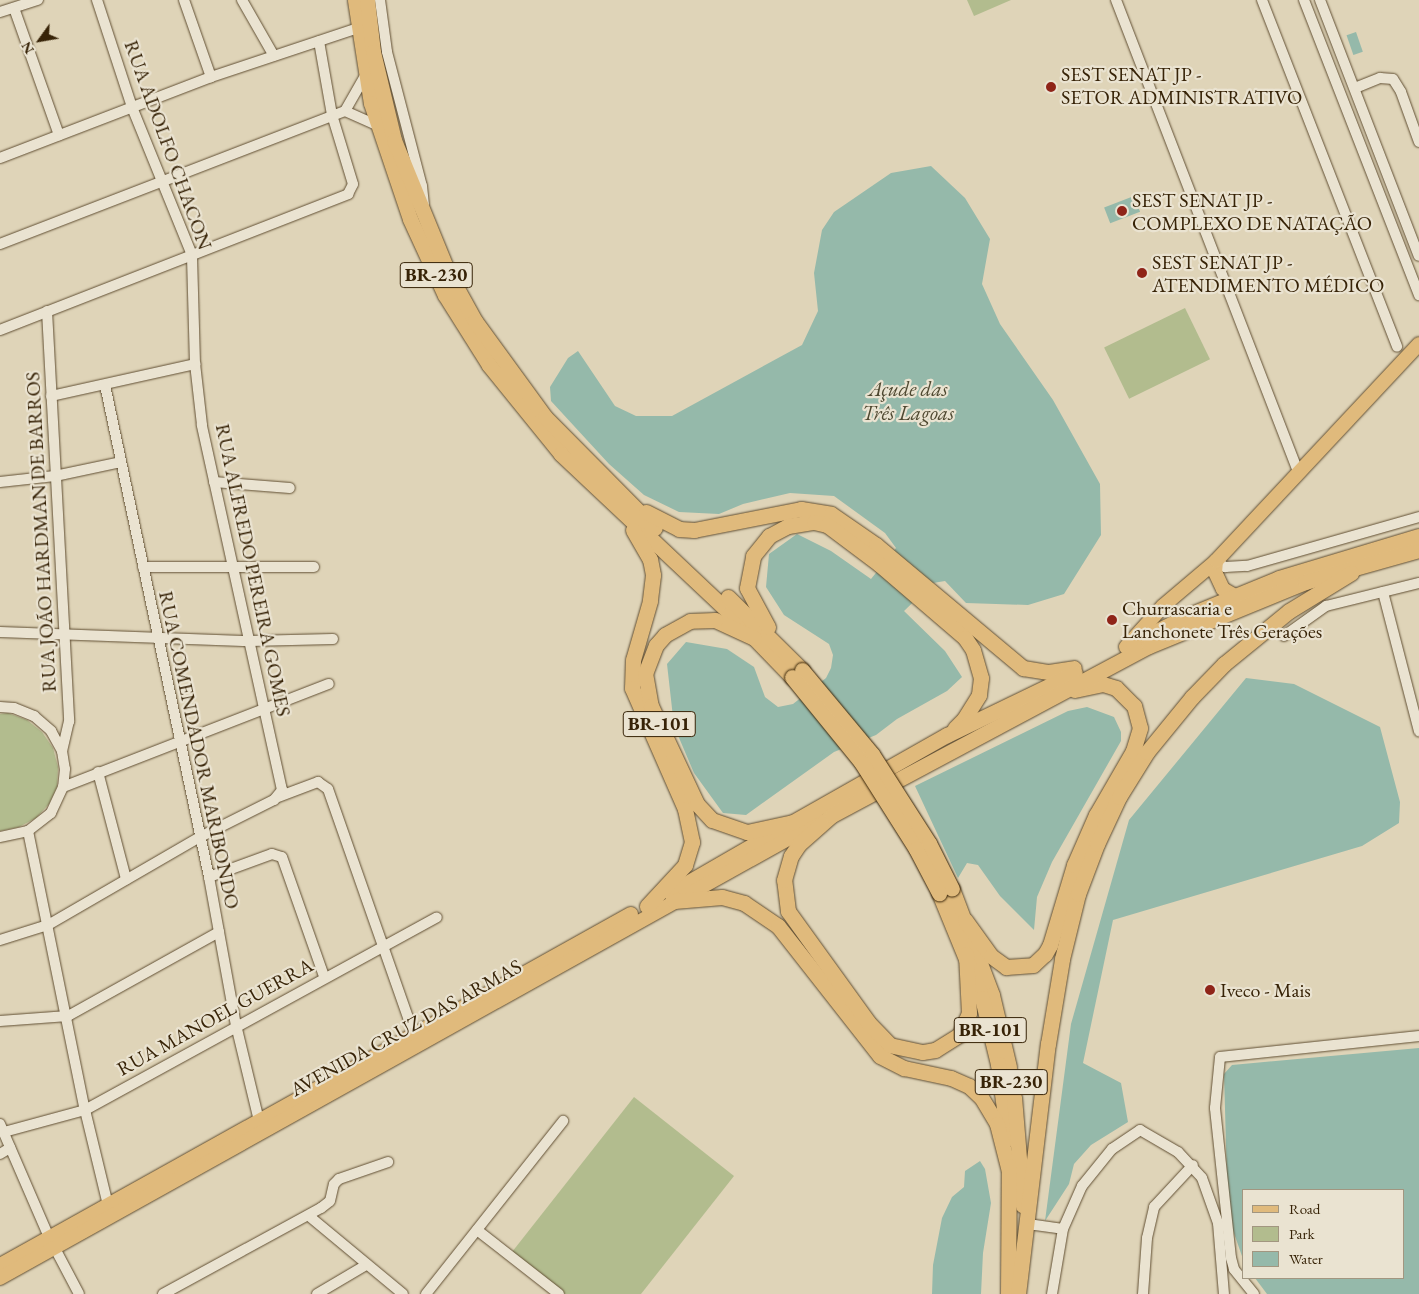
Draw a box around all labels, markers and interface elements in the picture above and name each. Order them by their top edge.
north arrow [15,15,65,65]
street label: RUA ADOLFO CHACON [119,37,217,253]
text: N [17,38,38,58]
place label: SEST SENAT JP - SETOR ADMINISTRATIVO [1061,63,1302,110]
marker: SEST SENAT JP - SETOR ADMINISTRATIVO [1045,81,1057,93]
place label: SEST SENAT JP - COMPLEXO DE NATAÇÃO [1132,188,1372,235]
marker: SEST SENAT JP - COMPLEXO DE NATAÇÃO [1116,205,1128,217]
place label: SEST SENAT JP - ATENDIMENTO MÉDICO [1152,250,1384,297]
road number: BR-230 [400,258,472,292]
marker: SEST SENAT JP - ATENDIMENTO MÉDICO [1136,267,1148,279]
street label: RUA JOÃO HARDMAN DE BARROS [21,371,61,693]
water label: Açude das Três Lagoas [862,376,954,426]
street label: RUA ALFREDO PEREIRA GOMES [210,422,296,718]
street label: RUA COMENDADOR MARIBONDO [154,589,244,911]
place label: Churrascaria e Lanchonete Três Gerações [1122,596,1322,643]
marker: Churrascaria e Lanchonete Três Gerações [1106,614,1118,626]
road number: BR-101 [623,708,695,741]
street label: RUA MANOEL GUERRA [113,953,317,1081]
street label: AVENIDA CRUZ DAS ARMAS [286,954,526,1102]
place label: Iveco - Mais [1220,978,1311,1002]
marker: Iveco - Mais [1204,984,1216,996]
road number: BR-101 [954,1014,1026,1046]
road number: BR-230 [975,1066,1047,1098]
legend [1242,1189,1404,1279]
text: Road [1289,1199,1320,1218]
text: Park [1289,1224,1315,1243]
text: Water [1289,1249,1323,1268]

